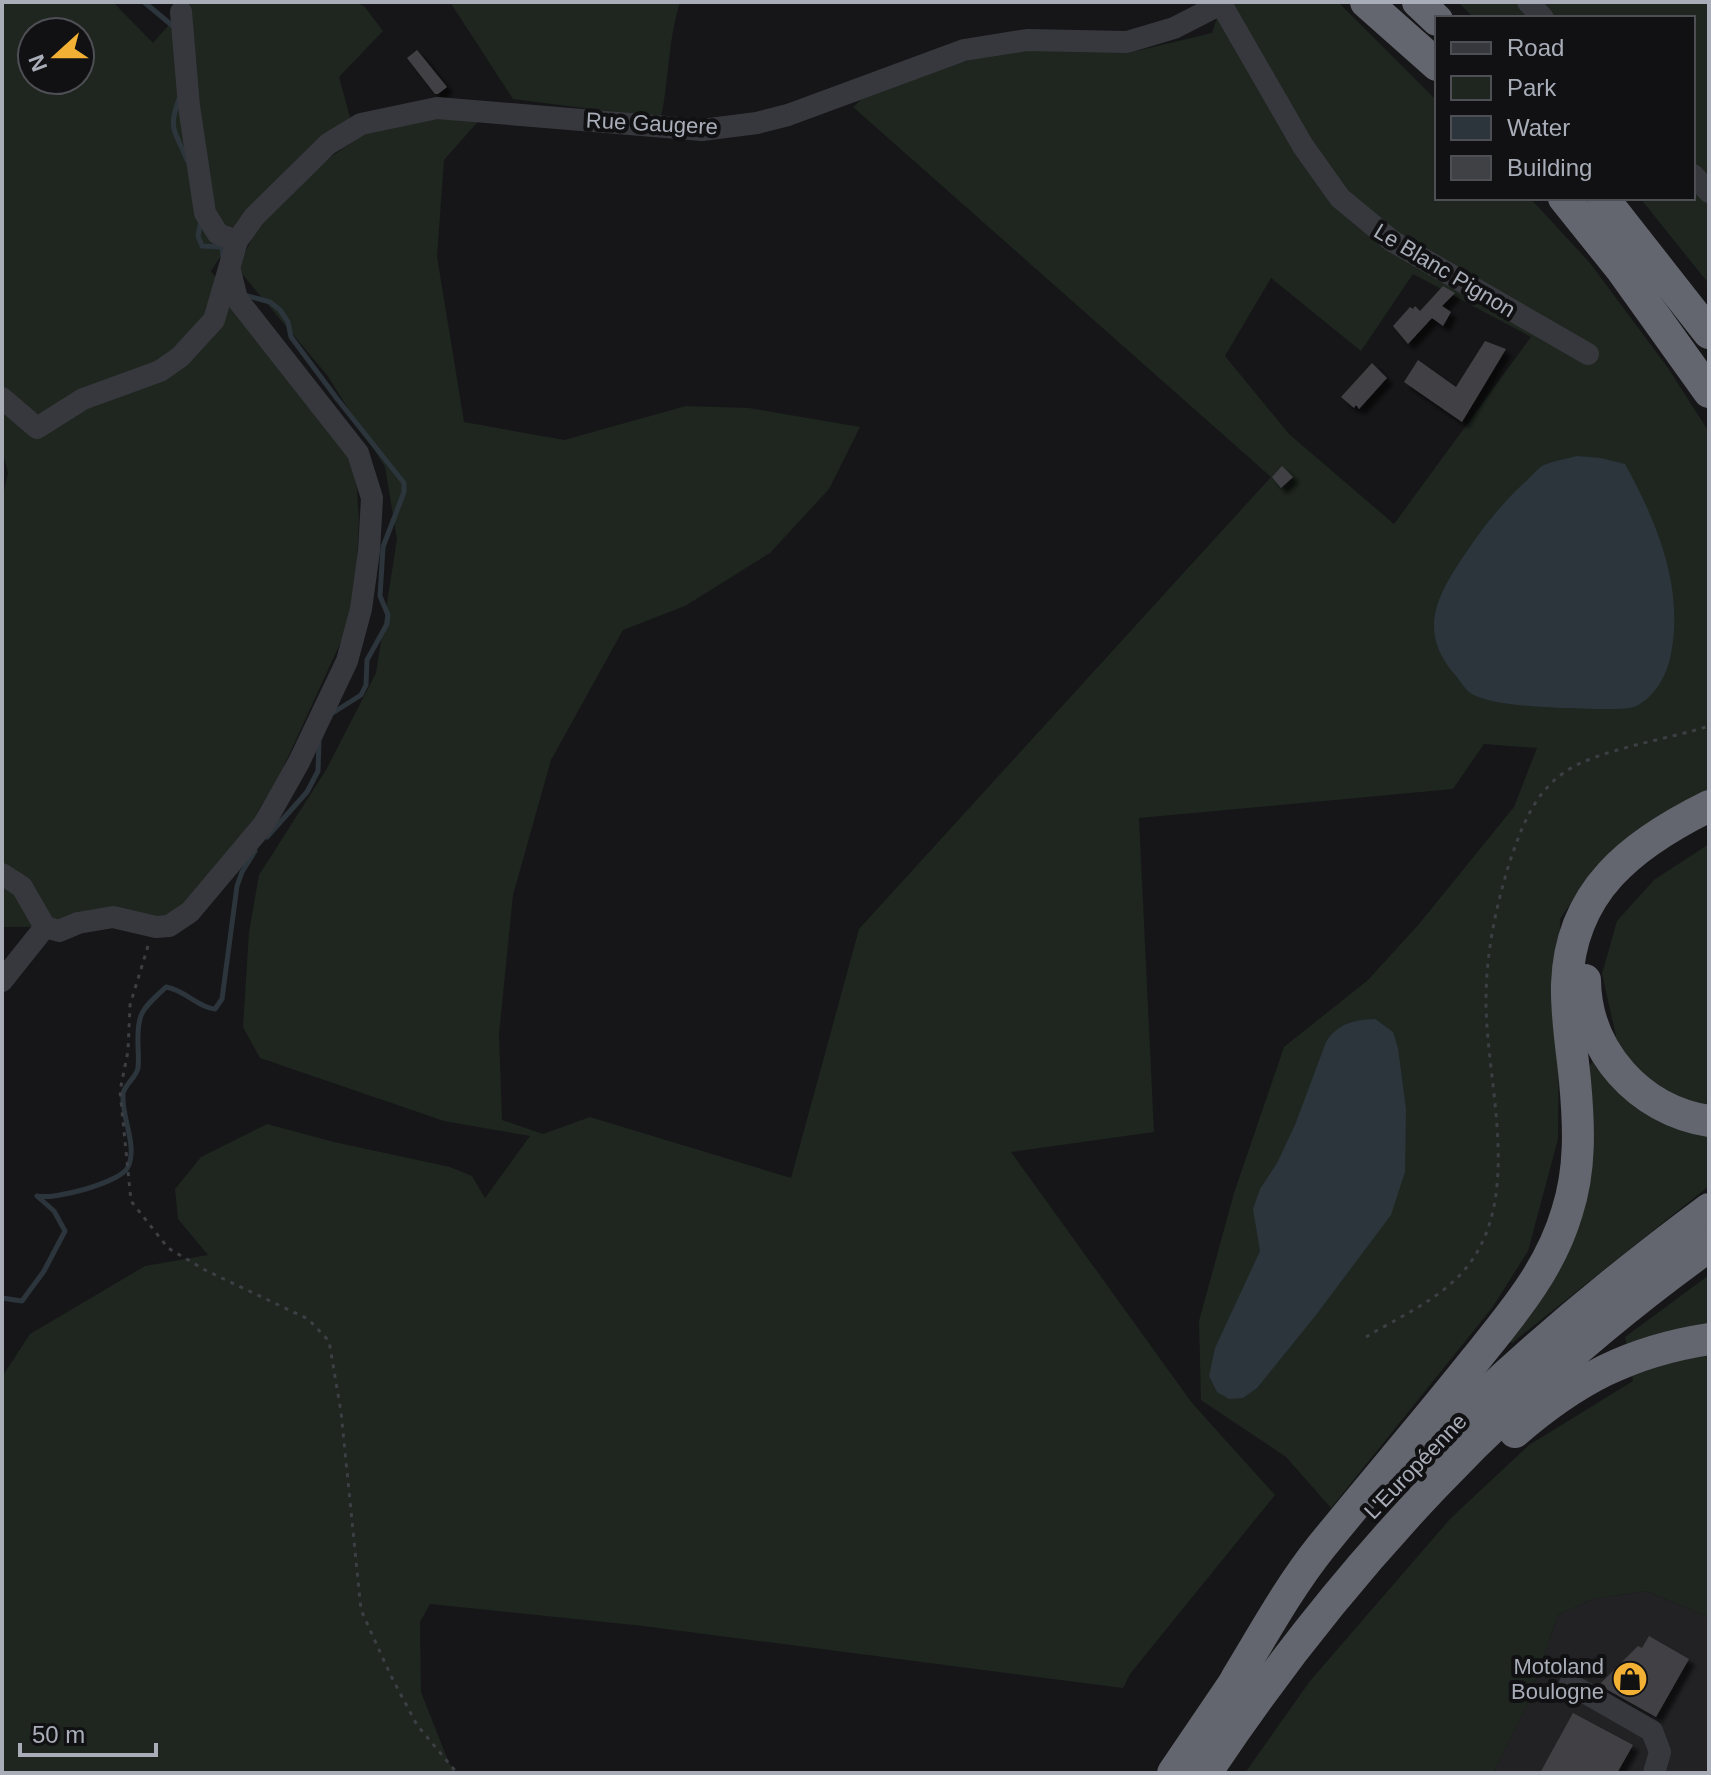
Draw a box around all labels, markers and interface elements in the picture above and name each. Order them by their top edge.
north arrow [16,16,96,96]
legend [1435,16,1695,200]
text: Road [1507,34,1564,61]
text: N [23,51,52,75]
text: Park [1507,74,1557,101]
street label: Rue Gaugere [585,108,719,139]
text: Water [1507,114,1570,141]
text: Building [1507,154,1592,181]
street label: Le Blanc Pignon [1370,218,1520,322]
street label: L'Européenne [1359,1409,1472,1524]
place label: Motoland Boulogne [1511,1654,1604,1704]
shop icon: Motoland Boulogne [1611,1660,1649,1698]
scale bar [20,1707,156,1757]
text: 50 m [32,1721,85,1748]

